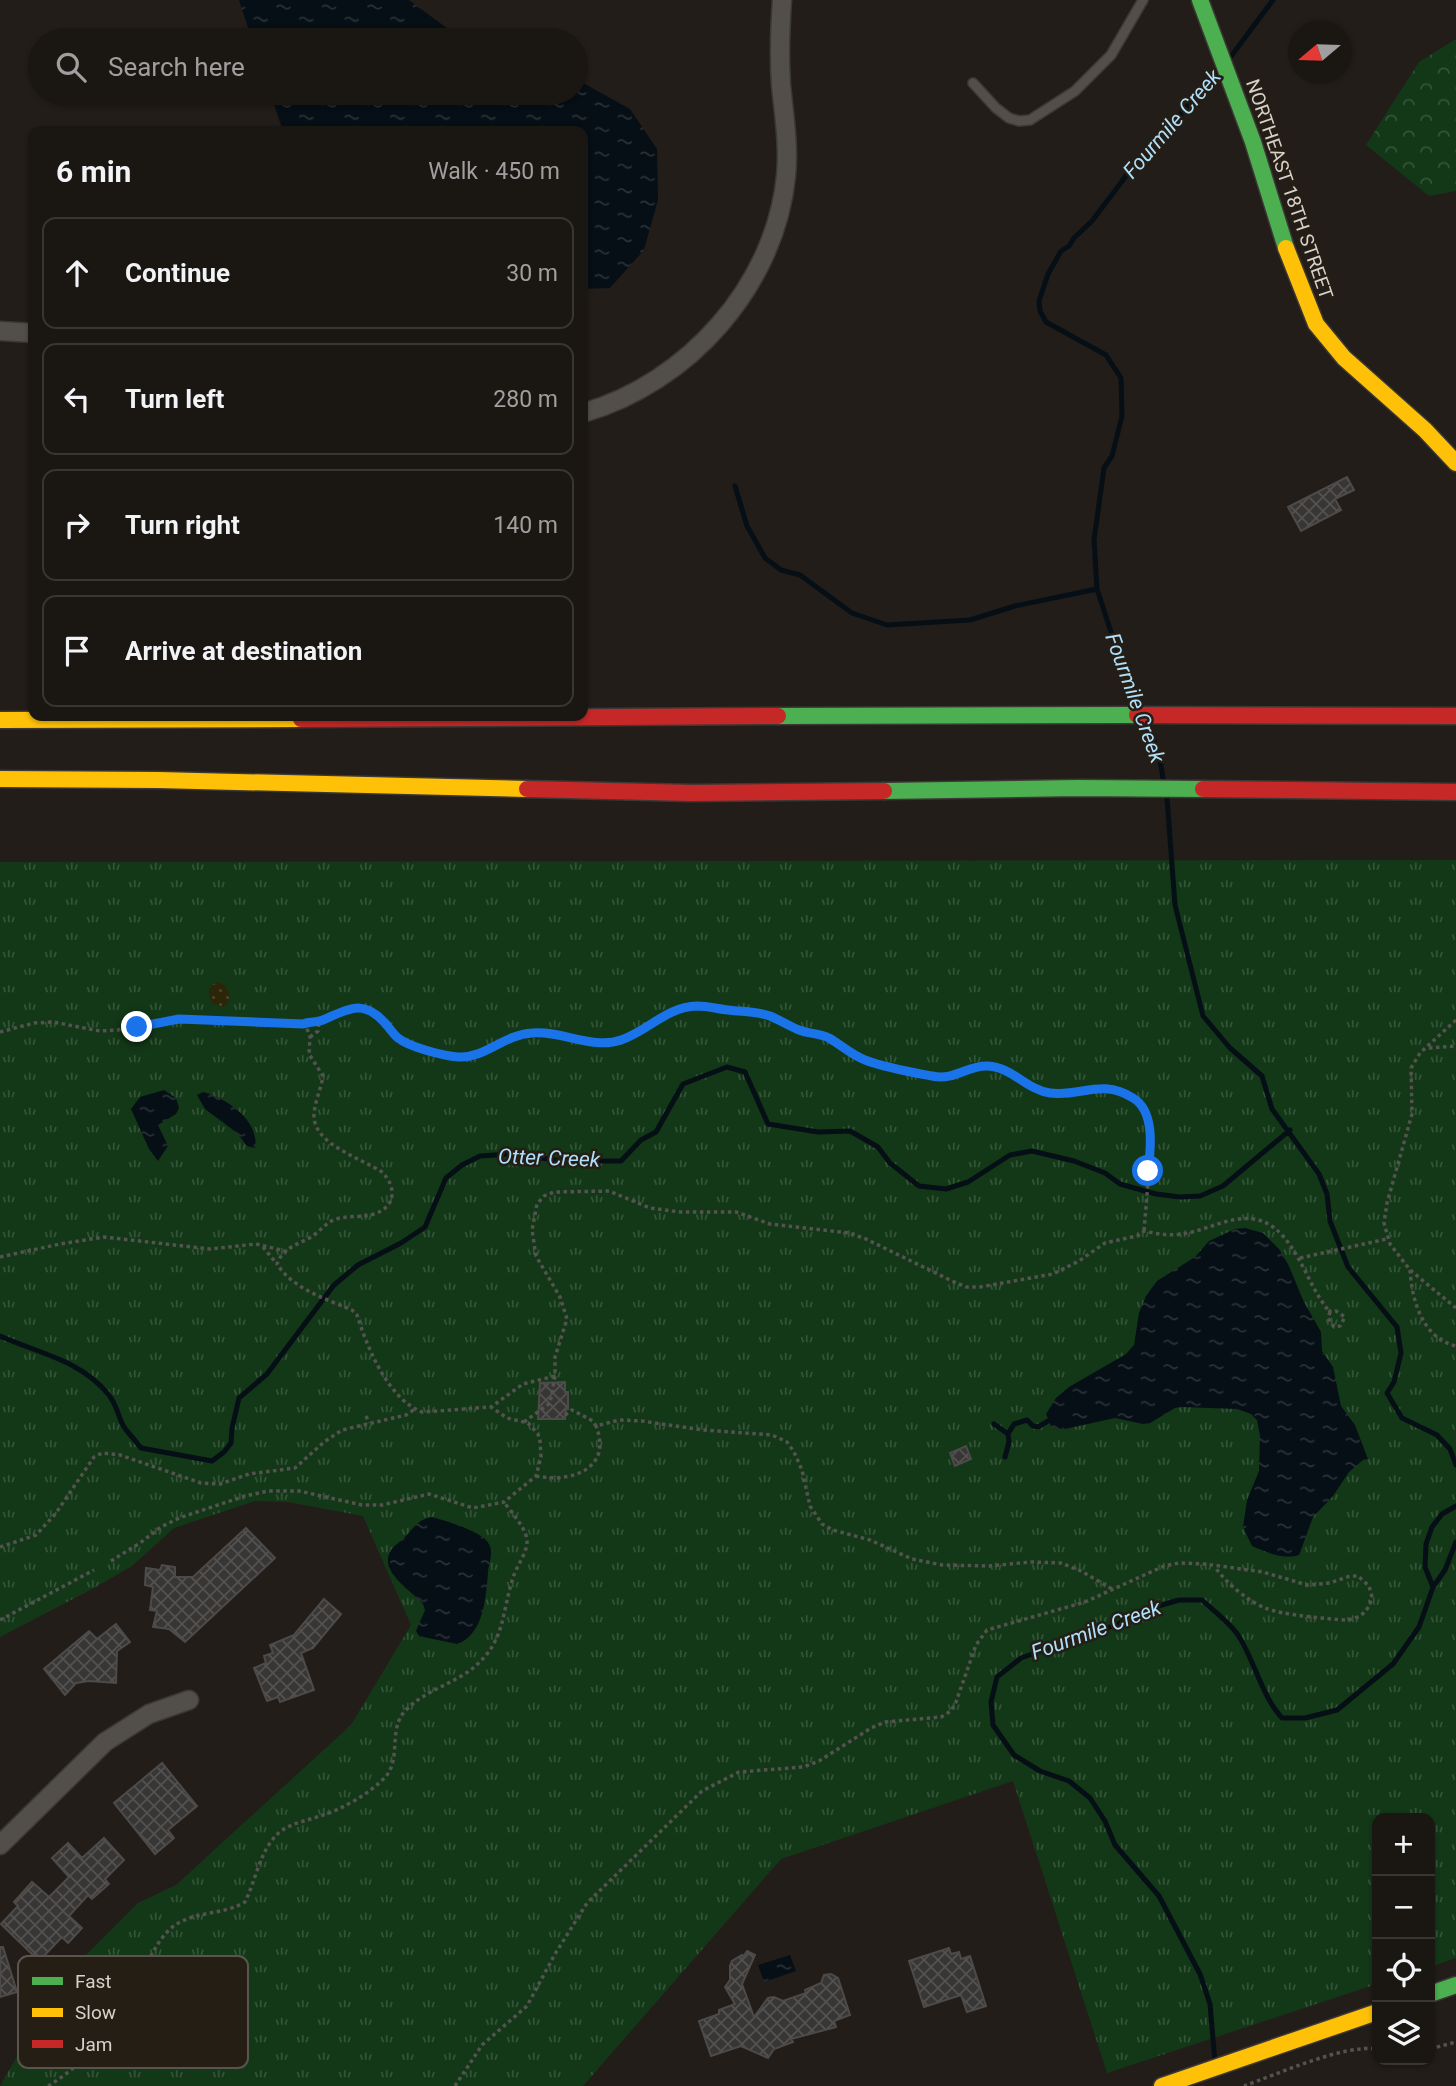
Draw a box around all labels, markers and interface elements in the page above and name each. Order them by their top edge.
north arrow [1288,21,1351,84]
search box [28,28,588,105]
icon: search [52,48,90,86]
text: Search here [108,52,245,82]
water label: Fourmile Creek [1118,64,1226,183]
street label: NORTHEAST 18TH STREET [1241,76,1338,302]
text: 6 min [56,154,131,189]
text: Walk · 450 m [428,158,560,185]
icon: ahead [58,254,96,292]
text: Continue [125,258,230,288]
text: 30 m [506,260,558,287]
icon: left [58,380,96,418]
text: Turn left [125,384,224,414]
text: 280 m [493,386,558,413]
icon: right [58,506,96,544]
text: Turn right [125,510,240,540]
text: 140 m [493,512,558,539]
water label: Fourmile Creek [1100,630,1170,767]
icon: arrive [58,632,96,670]
text: Arrive at destination [125,636,362,666]
route end [121,1011,152,1042]
water label: Otter Creek [498,1144,601,1172]
route start [1132,1155,1163,1186]
water label: Fourmile Creek [1028,1595,1165,1665]
map controls [1372,1813,1435,2065]
button: + [1372,1813,1435,1876]
button: − [1372,1876,1435,1939]
button: locate [1372,1939,1435,2002]
legend [18,1956,248,2068]
text: Fast [75,1970,112,1993]
text: Slow [75,2001,116,2024]
button: layers [1372,2002,1435,2065]
text: Jam [75,2033,112,2056]

